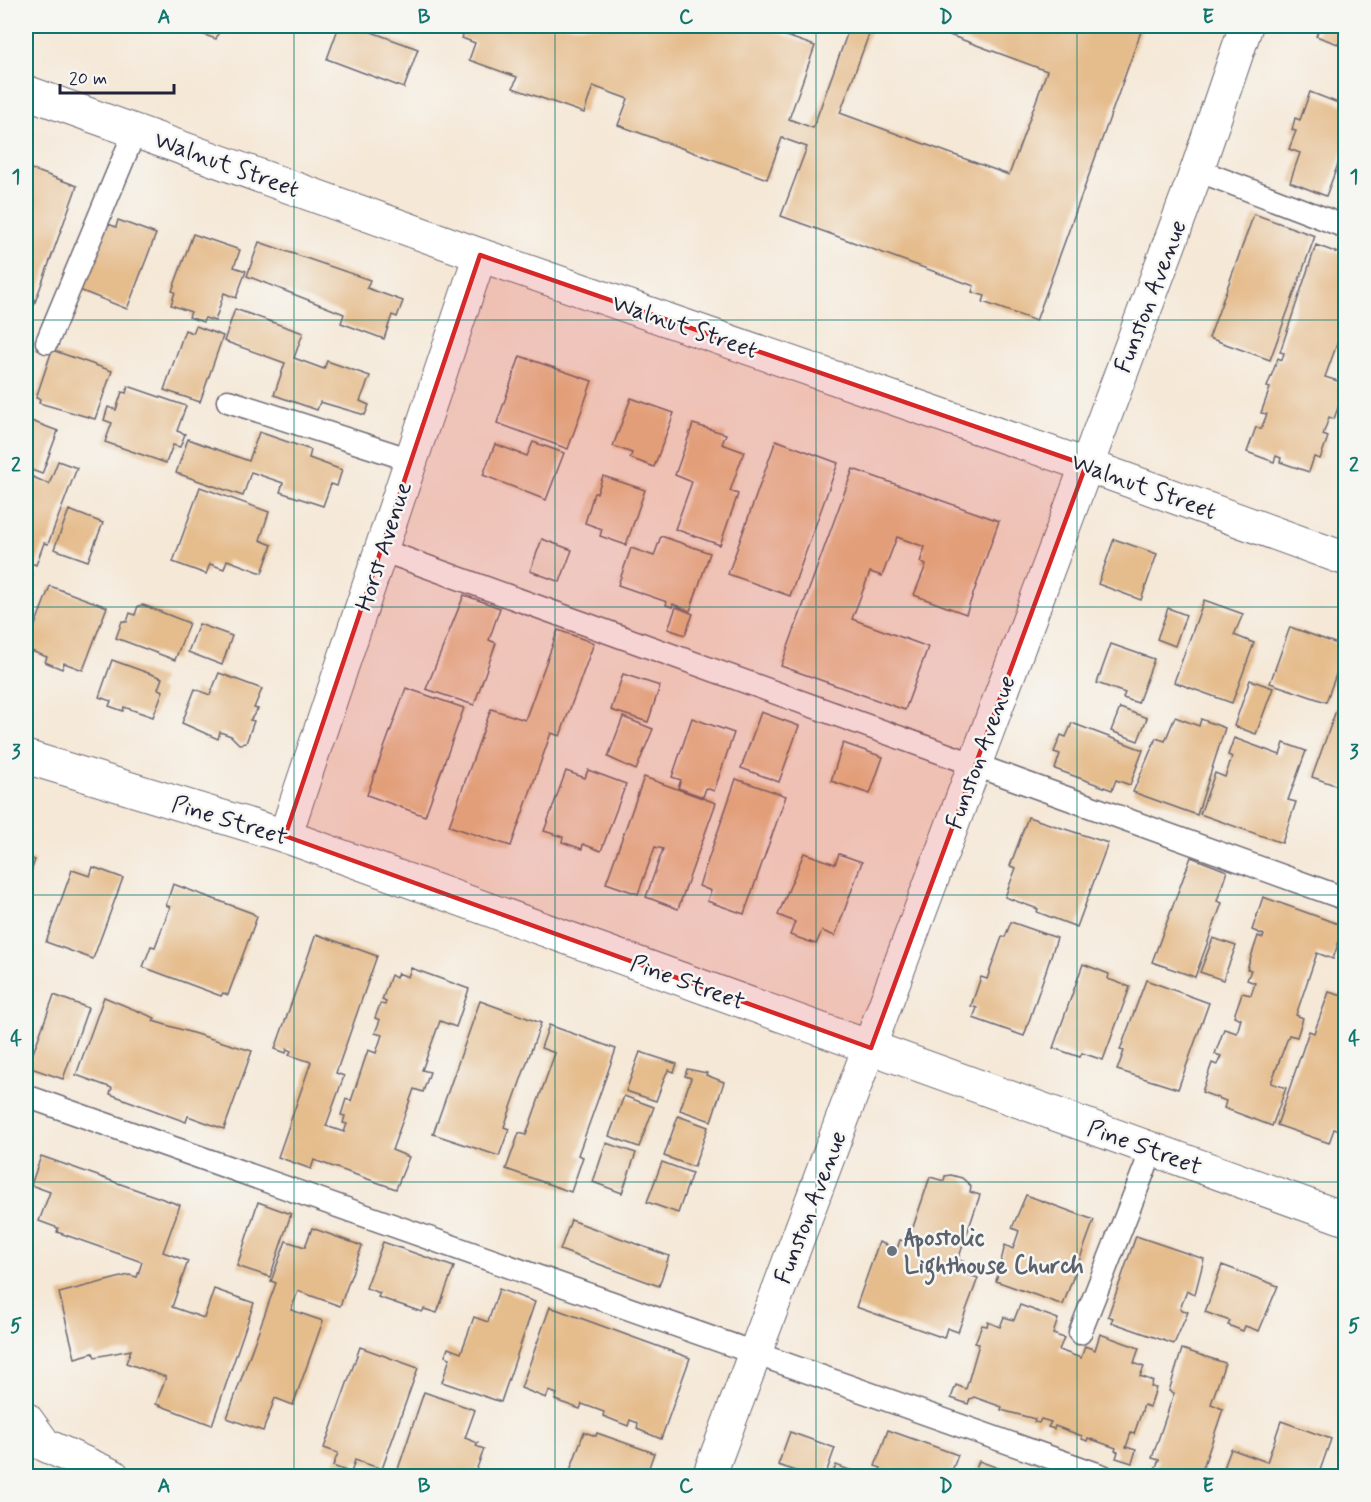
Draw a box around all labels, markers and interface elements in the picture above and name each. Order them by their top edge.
text: A [157,4,171,31]
text: B [418,4,431,31]
text: C [679,4,694,31]
text: D [939,4,953,31]
text: E [1202,4,1214,31]
scale bar [60,57,174,95]
text: 20 m [69,67,107,91]
street label: Walnut Street [150,125,303,206]
text: 1 [12,164,20,191]
text: 1 [1350,164,1358,191]
street label: Funston Avenue [1108,216,1195,377]
street label: Walnut Street [608,288,762,367]
street label: Walnut Street [1067,447,1220,528]
text: 2 [11,452,21,479]
text: 2 [1349,452,1359,479]
street label: Horst Avenue [349,478,420,615]
street label: Funston Avenue [939,671,1024,834]
text: 3 [11,739,21,766]
text: 3 [1349,739,1359,766]
street label: Pine Street [168,789,291,854]
street label: Pine Street [626,948,749,1018]
text: 4 [10,1026,22,1053]
text: 4 [1348,1026,1360,1053]
street label: Pine Street [1083,1113,1206,1183]
street label: Funston Avenue [768,1127,855,1288]
place label: Apostolic Lighthouse Church [904,1223,1084,1285]
marker: Apostolic Lighthouse Church [885,1244,899,1258]
text: 5 [10,1313,22,1340]
text: 5 [1348,1313,1360,1340]
text: A [157,1473,171,1500]
text: B [418,1473,431,1500]
text: C [679,1473,694,1500]
text: D [939,1473,953,1500]
text: E [1202,1473,1214,1500]

